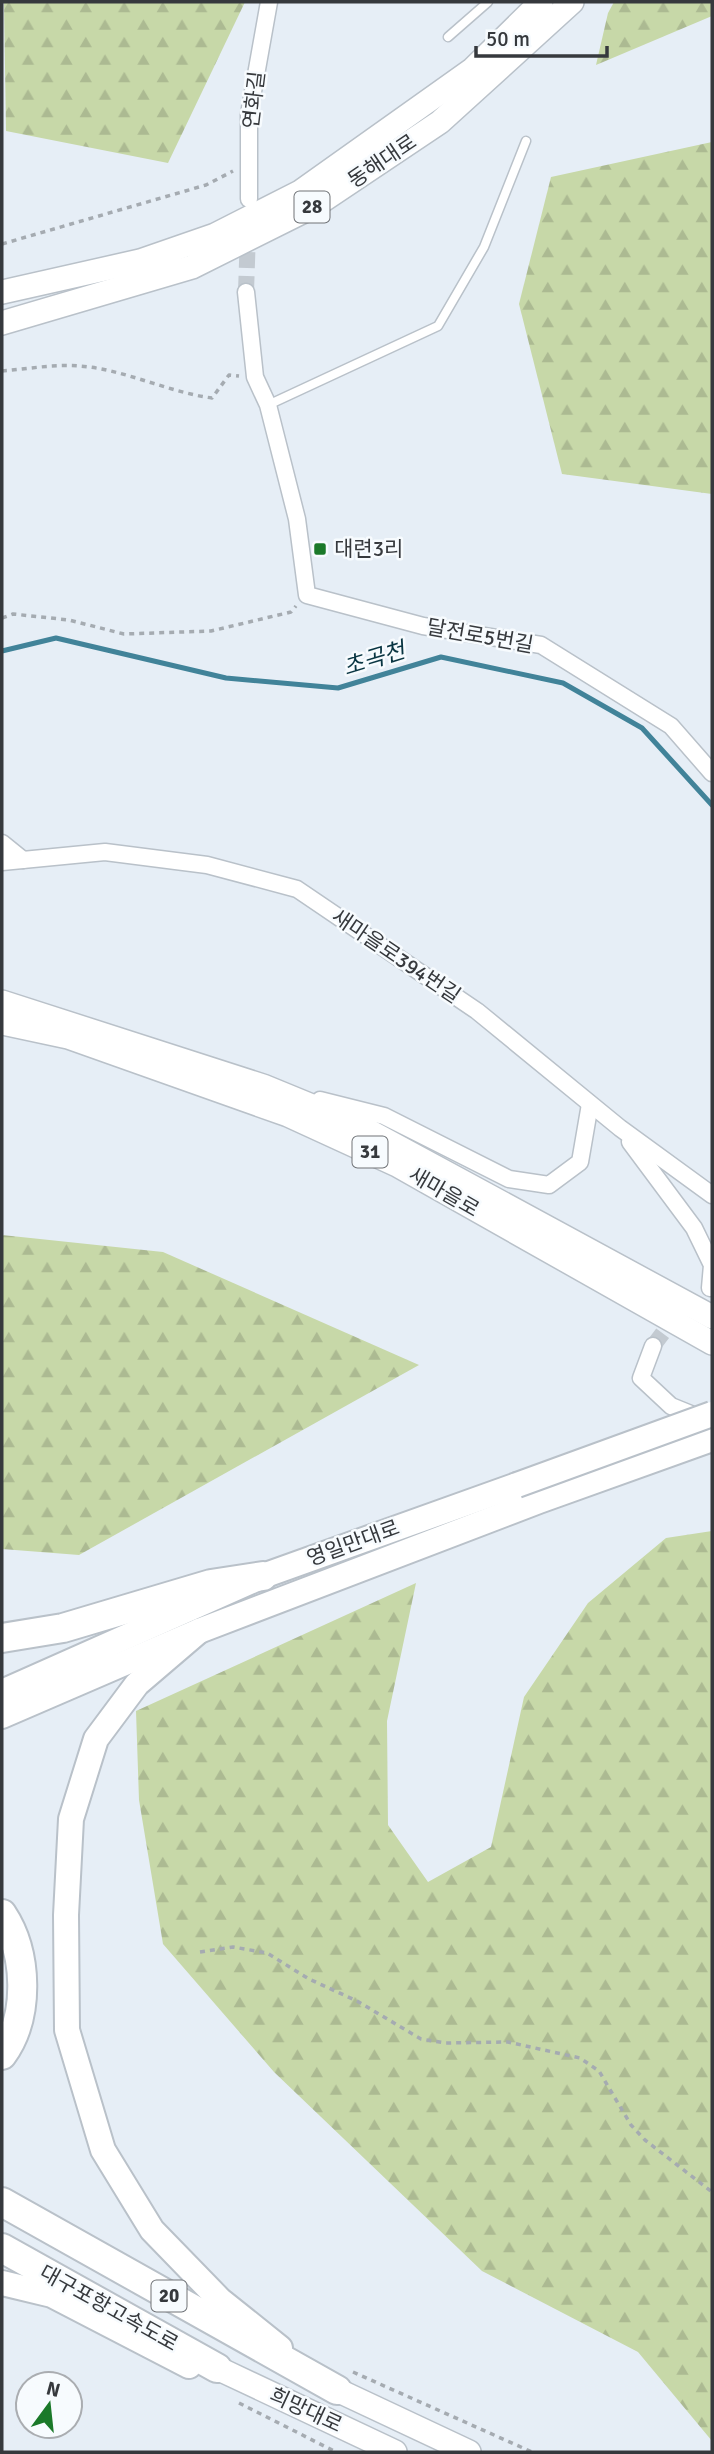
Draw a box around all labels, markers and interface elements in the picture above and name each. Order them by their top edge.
scale bar [476,14,607,58]
text: 50 m [486,26,530,52]
street label: 연화길 [238,70,270,130]
street label: 동해대로 [343,129,421,193]
road number: 28 [294,192,330,223]
place label: 대련3리 [334,536,403,562]
marker: 대련3리 [312,541,328,557]
street label: 달전로5번길 [425,614,535,658]
water label: 초곡천 [339,635,411,682]
street label: 새마을로394번길 [327,903,465,1009]
road number: 31 [352,1136,388,1168]
street label: 새마을로 [404,1161,484,1223]
street label: 영일만대로 [303,1514,403,1572]
street label: 대구포항고속도로 [35,2259,183,2357]
road number: 20 [152,2280,186,2312]
north arrow [14,2370,84,2440]
text: N [44,2376,63,2403]
street label: 희망대로 [265,2382,347,2438]

